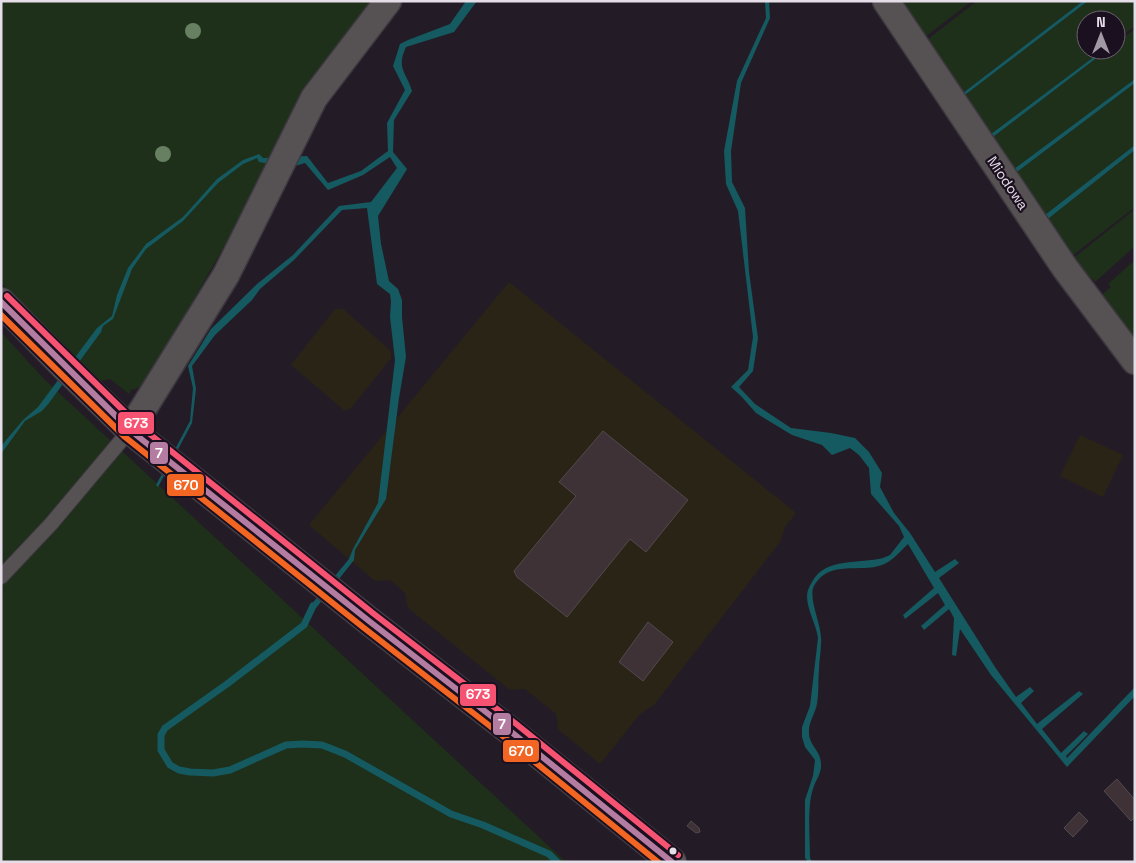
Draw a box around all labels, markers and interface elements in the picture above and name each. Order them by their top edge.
north arrow [1076,10,1126,60]
text: N [1096,13,1106,31]
street label: Miodowa [984,153,1032,213]
line badge: 673 [117,411,155,435]
text: 673 [124,414,148,432]
line badge: 7 [149,441,169,465]
text: 7 [155,444,163,462]
line badge: 670 [166,473,205,497]
text: 670 [173,476,199,494]
line badge: 673 [459,683,497,707]
text: 673 [466,685,490,703]
line badge: 7 [492,712,512,736]
text: 7 [498,715,506,733]
line badge: 670 [502,739,540,763]
text: 670 [508,742,534,760]
unlabelled marker [668,846,678,856]

